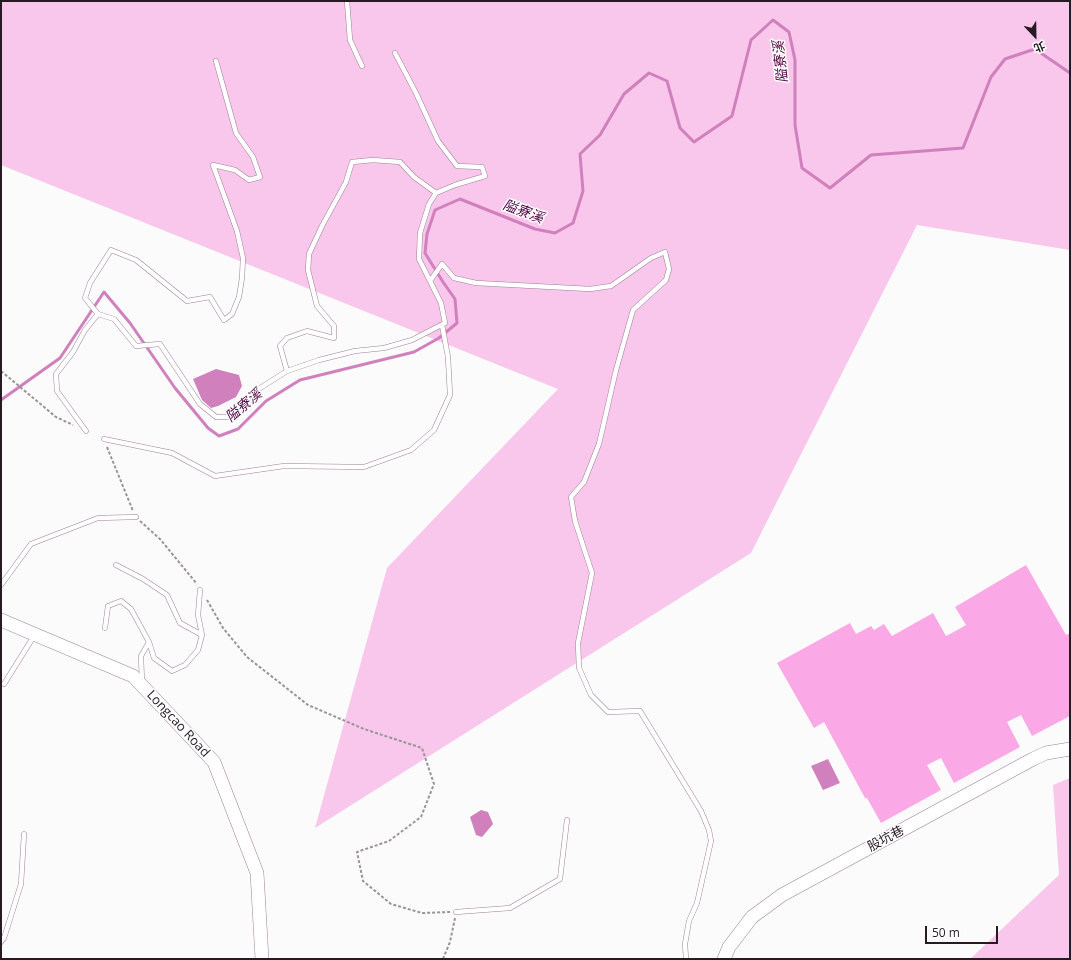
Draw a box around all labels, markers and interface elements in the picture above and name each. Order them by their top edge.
north arrow [1015,16,1055,56]
text: 北 [1032,39,1048,57]
water label: 隘寮溪 [770,40,792,84]
water label: 隘寮溪 [500,197,546,227]
water label: 隘寮溪 [223,386,265,426]
street label: Longcao Road [143,687,213,761]
street label: 股坑巷 [865,823,907,855]
scale bar [927,918,1000,944]
text: 50 m [932,924,960,941]

